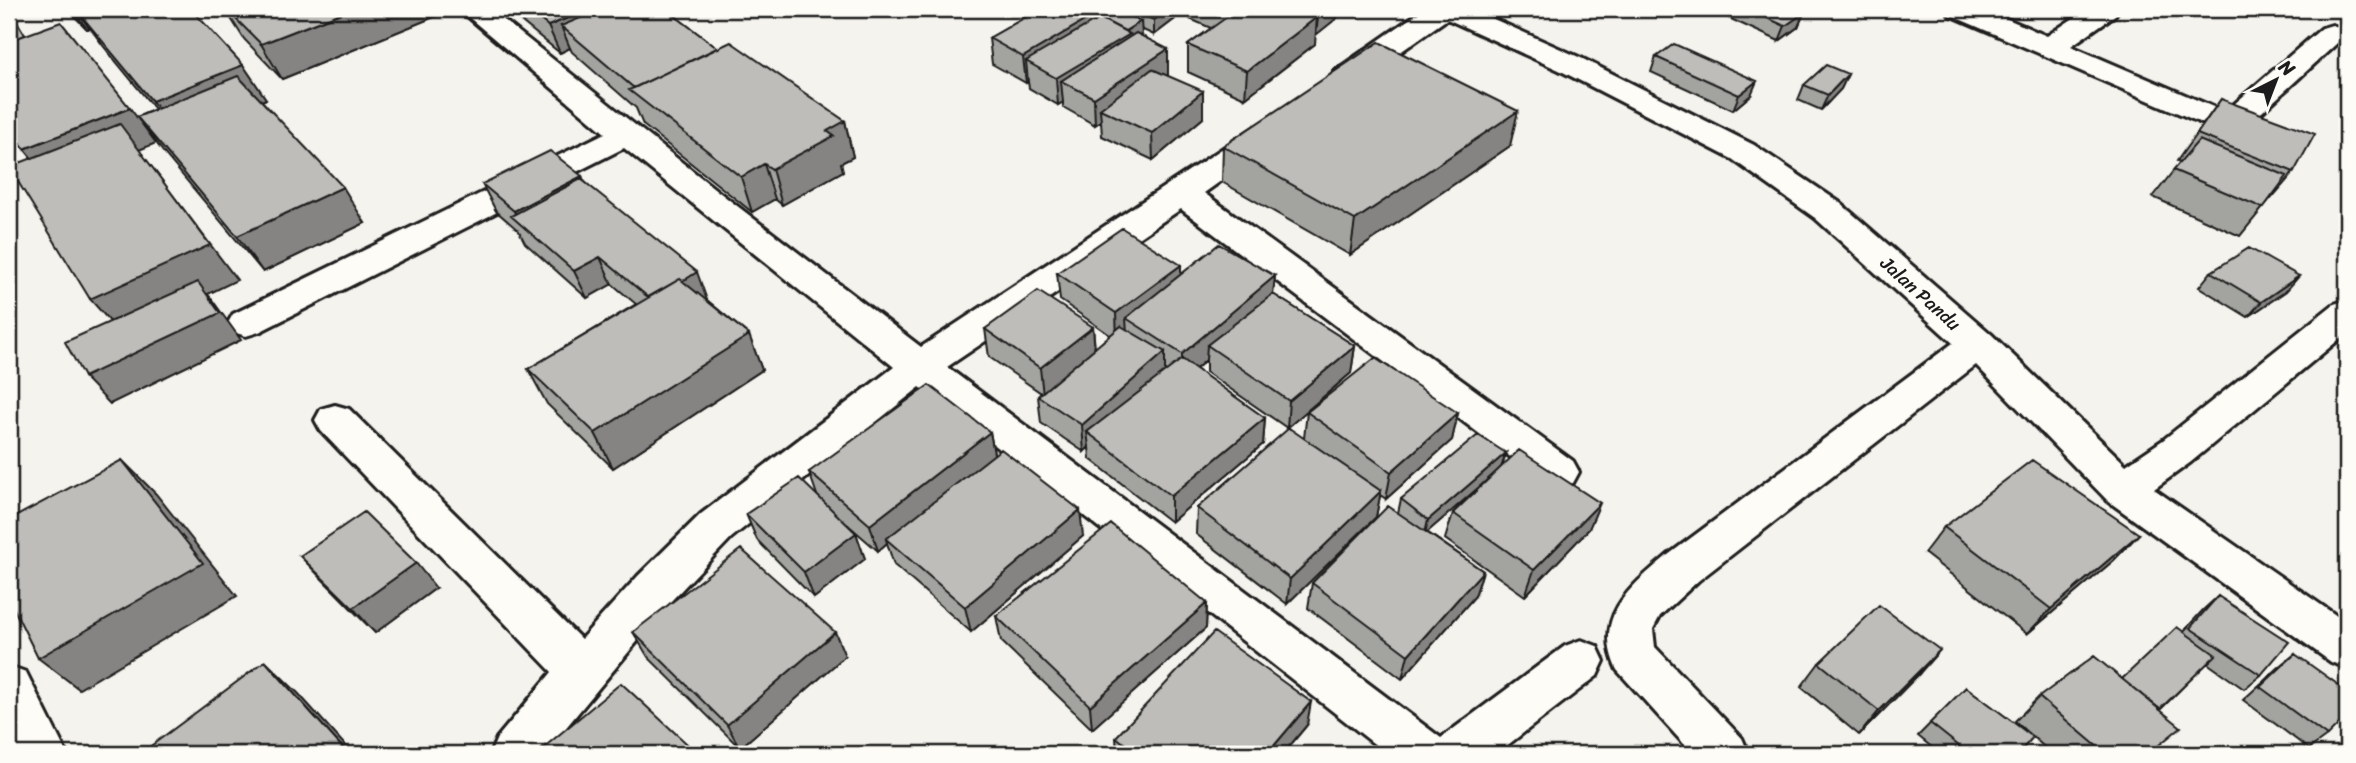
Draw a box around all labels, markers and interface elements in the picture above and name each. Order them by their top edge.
north arrow [2240,46,2310,116]
text: N [2270,50,2304,85]
street label: Jalan Pandu [1872,247,1969,339]

